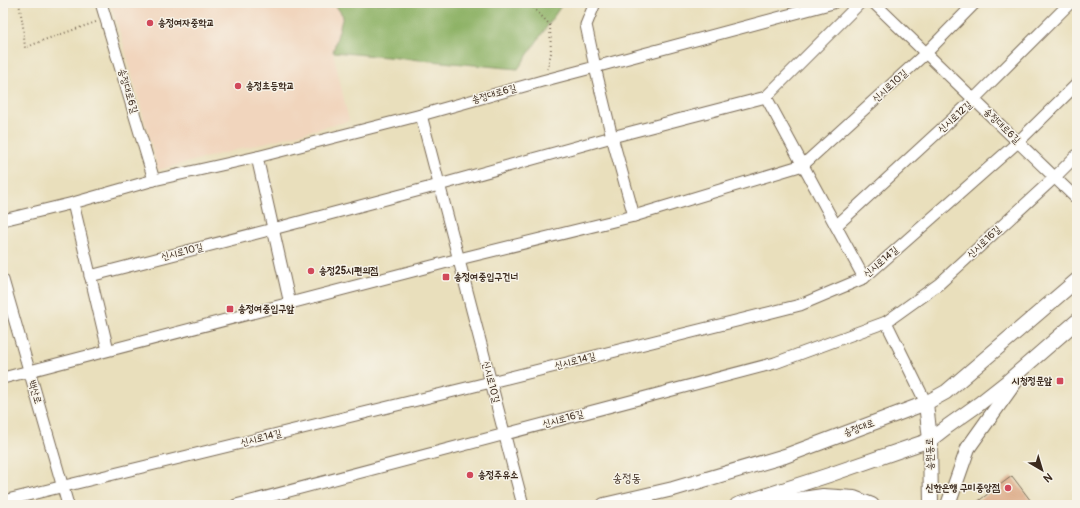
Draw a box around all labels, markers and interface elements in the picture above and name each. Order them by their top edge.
place label: 송정여자중학교 [158,17,214,29]
marker: 송정여자중학교 [145,18,155,28]
street label: 송정대로6길 [116,67,140,115]
street label: 신시로10길 [870,67,910,105]
place label: 송정초등학교 [246,80,294,92]
marker: 송정초등학교 [233,81,243,91]
street label: 송정대로6길 [470,82,518,106]
street label: 신시로12길 [935,99,975,135]
street label: 송정대로6길 [981,106,1023,146]
street label: 신시로16길 [965,223,1003,261]
street label: 신시로10길 [160,241,204,263]
street label: 신시로14길 [861,244,901,280]
place label: 송정25시편의점 [319,265,378,277]
marker: 송정25시편의점 [306,266,316,276]
place label: 송정여중입구건너 [454,271,518,283]
marker: 송정여중입구건너 [441,272,451,282]
place label: 송정여중입구앞 [238,303,295,315]
marker: 송정여중입구앞 [225,304,235,314]
street label: 신시로14길 [553,350,597,372]
street label: 신시로10길 [480,360,502,404]
place label: 시청정문앞 [1011,375,1053,387]
marker: 시청정문앞 [1055,376,1065,386]
street label: 백산로 [26,379,44,405]
street label: 신시로16길 [541,408,585,430]
street label: 송정대로 [842,417,876,439]
street label: 신시로14길 [239,427,283,449]
street label: 송원동로 [923,438,937,470]
north arrow [1022,450,1062,490]
place label: 송정주유소 [478,469,518,481]
marker: 송정주유소 [465,470,475,480]
text: N [1040,470,1055,485]
district label: 송정동 [613,471,641,486]
place label: 신한은행 구미중앙점 [925,482,1000,494]
marker: 신한은행 구미중앙점 [1003,483,1013,493]

